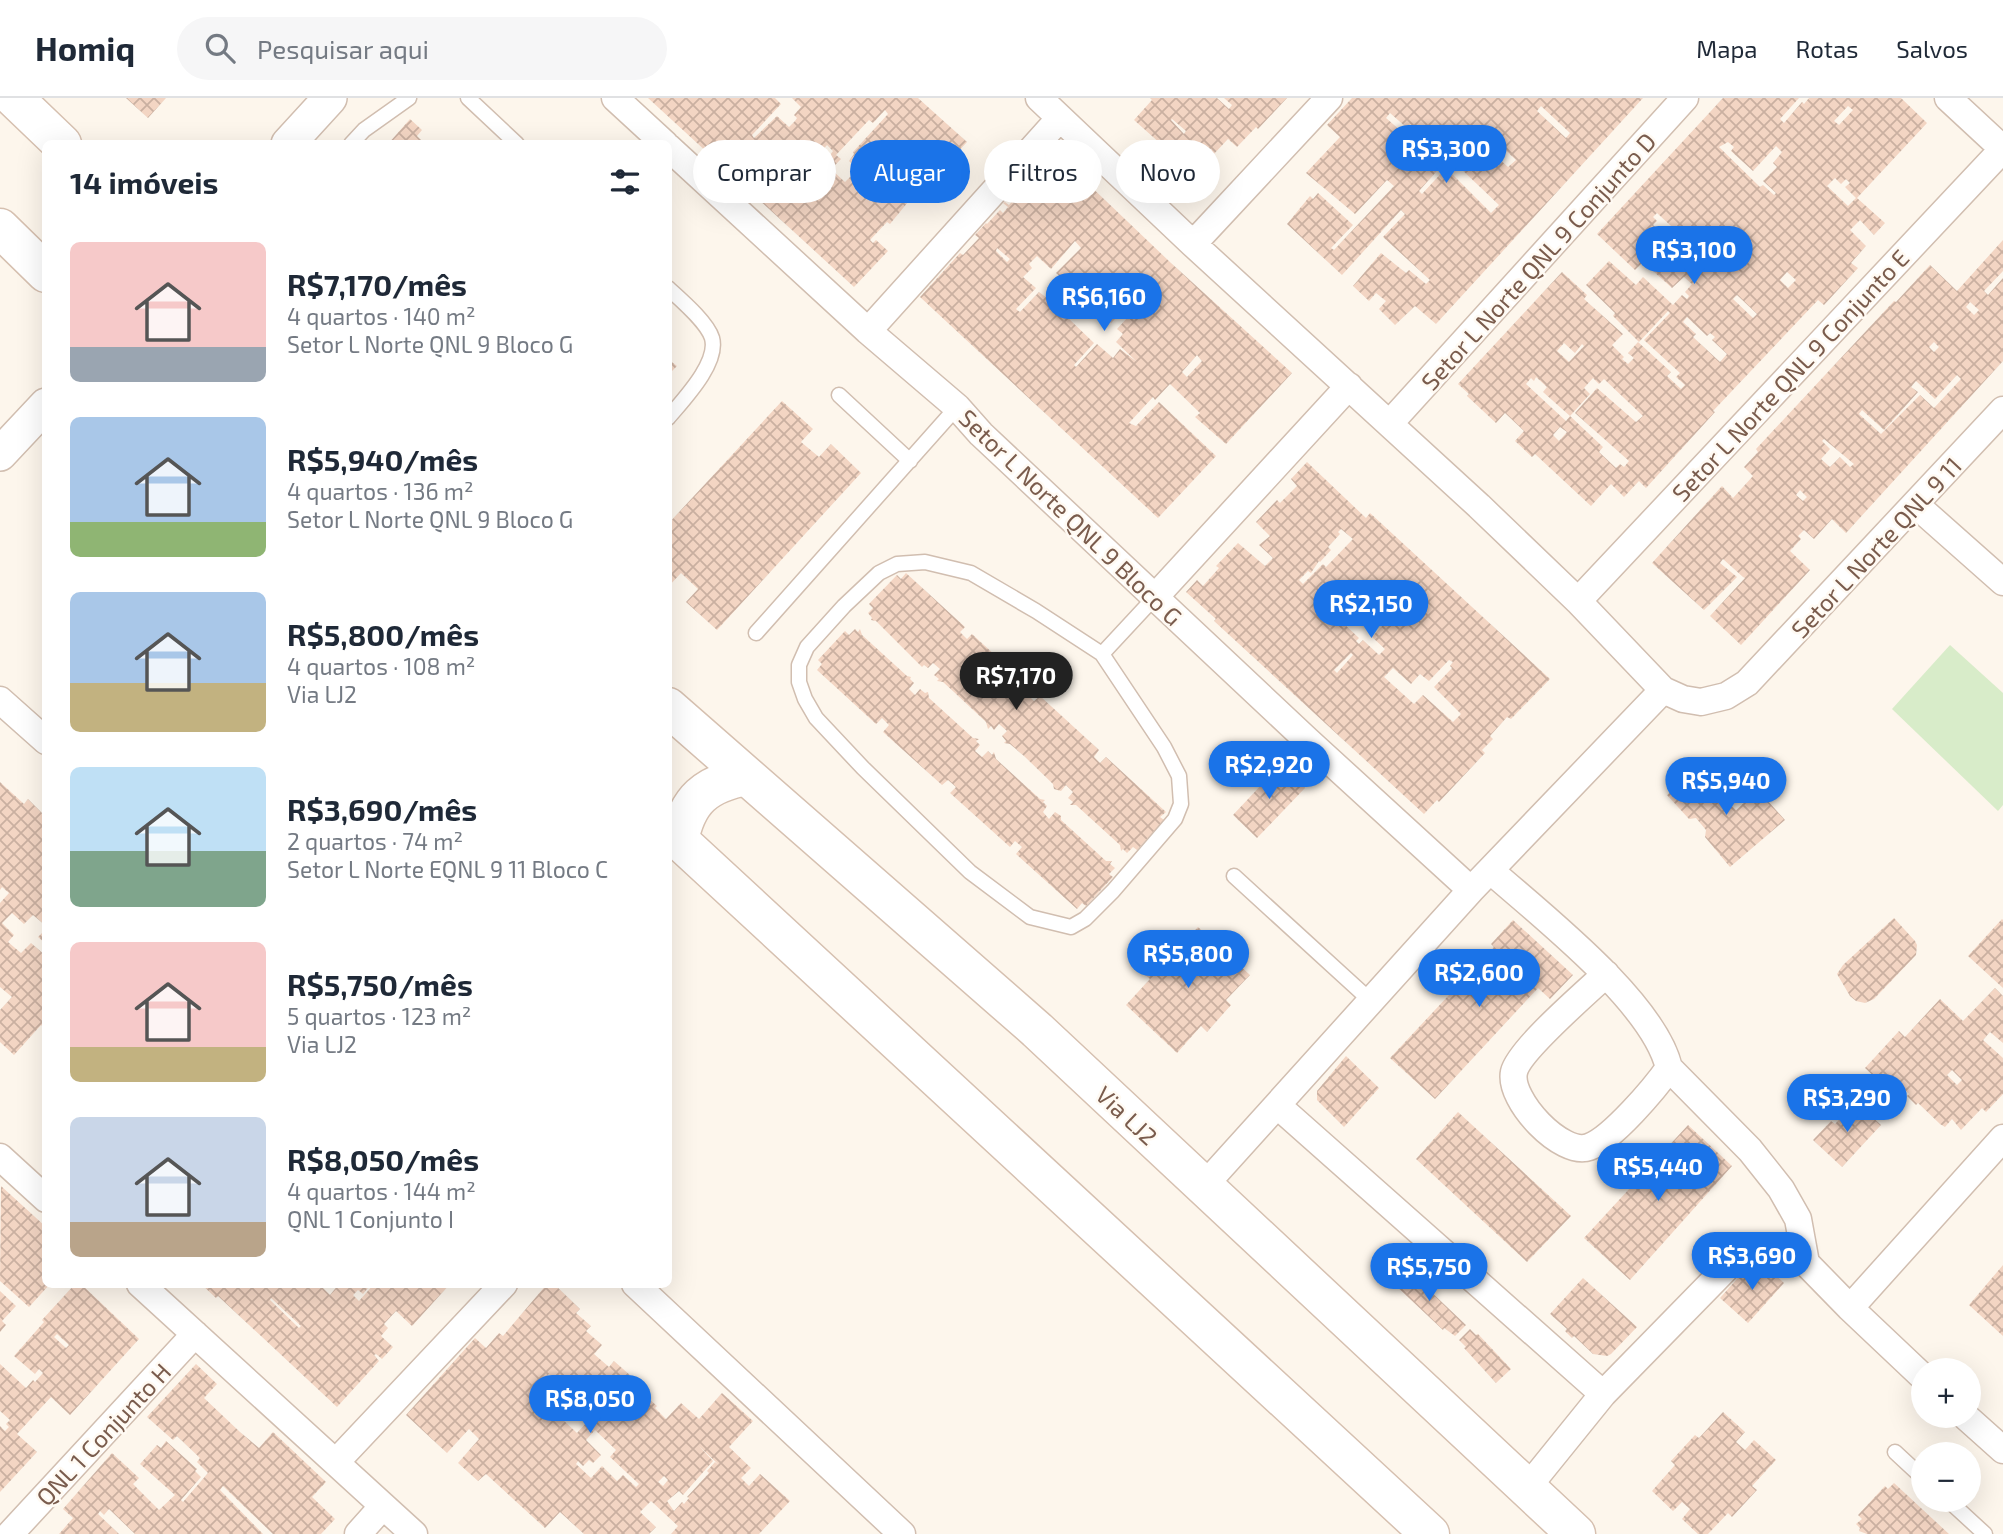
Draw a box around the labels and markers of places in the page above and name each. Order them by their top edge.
pin: R$3,300 [1381,126,1511,185]
pin: R$3,100 [1629,226,1759,286]
pin: R$6,160 [1039,274,1169,333]
pin: R$2,150 [1306,580,1436,640]
pin: R$7,170 [951,652,1081,712]
pin: R$2,920 [1204,742,1334,801]
pin: R$5,940 [1661,758,1791,817]
pin: R$5,800 [1123,930,1253,990]
pin: R$2,600 [1414,950,1544,1009]
pin: R$3,290 [1782,1074,1912,1134]
pin: R$5,440 [1593,1144,1723,1203]
pin: R$3,690 [1687,1232,1817,1292]
pin: R$5,750 [1364,1244,1494,1303]
pin: R$8,050 [525,1376,655,1435]

